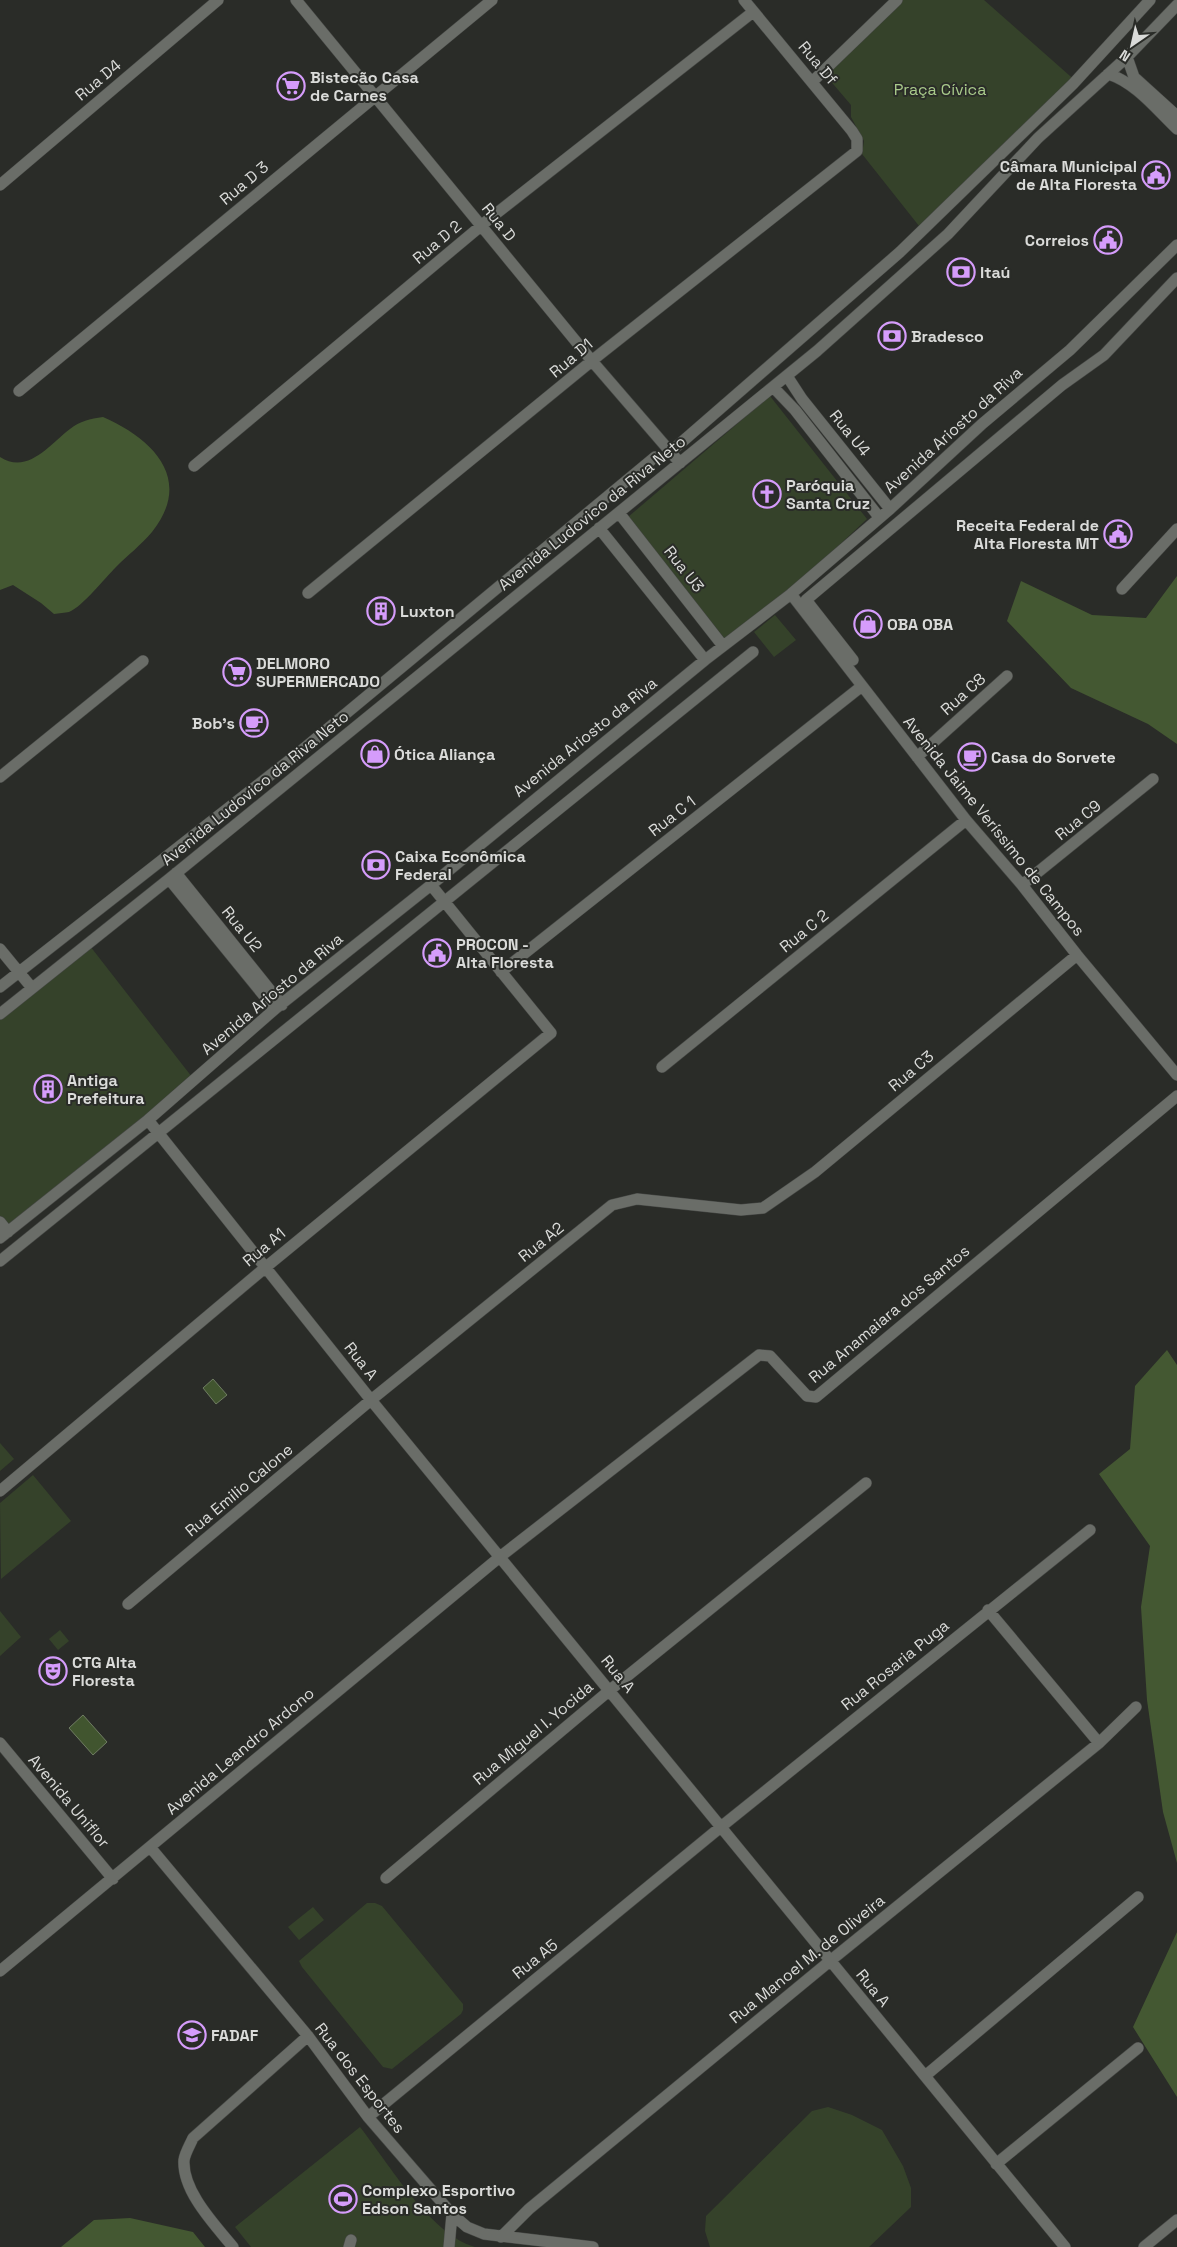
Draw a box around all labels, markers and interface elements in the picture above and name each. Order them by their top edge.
north arrow [1107,20,1157,70]
street label: Rua Df [794,37,842,89]
text: N [1116,46,1134,66]
street label: Rua D4 [71,55,125,105]
place label: Bistecão Casa de Carnes [310,67,419,106]
supermarket icon: Bistecão Casa de Carnes [276,71,306,101]
park label: Praça Cívica [894,79,986,100]
street label: Rua D 3 [215,156,273,210]
place label: Câmara Municipal de Alta Floresta [1000,156,1137,195]
public building icon: Câmara Municipal de Alta Floresta [1141,160,1171,190]
street label: Rua D [477,198,521,246]
street label: Rua D 2 [408,215,466,269]
public building icon: Correios [1093,225,1123,255]
place label: Correios [1025,230,1089,251]
bank icon: Itaú [946,257,976,287]
place label: Itaú [980,262,1010,283]
bank icon: Bradesco [877,321,907,351]
place label: Bradesco [911,326,984,347]
street label: Rua D1 [545,334,597,382]
street label: Avenida Ariosto da Riva [879,362,1027,498]
street label: Rua U4 [825,405,875,461]
street label: Avenida Ludovico da Riva Neto [494,431,690,595]
place label: Paróquia Santa Cruz [786,475,870,514]
church icon: Paróquia Santa Cruz [752,479,782,509]
place label: Receita Federal de Alta Floresta MT [956,515,1100,554]
public building icon: Receita Federal de Alta Floresta MT [1103,519,1133,549]
street label: Rua U3 [659,541,709,597]
building icon: Luxton [366,596,396,626]
place label: Luxton [400,601,455,622]
shop icon: OBA OBA [853,609,883,639]
place label: OBA OBA [887,614,953,635]
place label: DELMORO SUPERMERCADO [256,653,380,692]
supermarket icon: DELMORO SUPERMERCADO [222,657,252,687]
street label: Rua C8 [936,668,990,720]
street label: Avenida Ariosto da Riva [509,672,661,802]
street label: Avenida Ludovico da Riva Neto [157,706,353,870]
cafe icon: Bob's [239,708,269,738]
street label: Avenida Jaime Veríssimo de Campos [899,712,1089,940]
place label: Bob's [192,713,235,734]
shop icon: Ótica Aliança [360,739,390,769]
cafe icon: Casa do Sorvete [957,742,987,772]
place label: Ótica Aliança [394,744,495,765]
place label: Casa do Sorvete [991,747,1116,768]
street label: Rua C 1 [644,791,700,841]
street label: Rua C9 [1051,795,1105,845]
place label: Caixa Econômica Federal [395,846,526,885]
bank icon: Caixa Econômica Federal [361,850,391,880]
street label: Rua U2 [217,902,267,956]
street label: Rua C 2 [775,905,833,957]
street label: Avenida Ariosto da Riva [197,928,347,1060]
place label: PROCON - Alta Floresta [456,934,554,973]
public building icon: PROCON - Alta Floresta [422,938,452,968]
street label: Rua C3 [884,1046,938,1096]
place label: Antiga Prefeitura [67,1070,144,1109]
building icon: Antiga Prefeitura [33,1074,63,1104]
street label: Rua A2 [514,1217,568,1267]
street label: Rua A1 [238,1223,290,1271]
street label: Rua Anamaiara dos Santos [804,1240,974,1388]
street label: Rua A [339,1338,383,1384]
street label: Rua Emilio Calone [181,1439,297,1541]
street label: Rua Rosaria Puga [837,1615,953,1715]
street label: Rua A [596,1651,640,1697]
place label: CTG Alta Floresta [72,1652,136,1691]
theatre icon: CTG Alta Floresta [38,1656,68,1686]
street label: Rua Miguel I. Yocida [468,1676,598,1790]
street label: Avenida Leandro Ardono [161,1683,319,1819]
street label: Avenida Uniflor [24,1750,114,1852]
street label: Rua Manoel M. de Oliveira [725,1890,889,2028]
street label: Rua A5 [508,1934,562,1984]
street label: Rua A [851,1965,895,2011]
street label: Rua dos Esportes [310,2019,410,2137]
school or university icon: FADAF [177,2020,207,2050]
place label: FADAF [211,2025,259,2046]
place label: Complexo Esportivo Edson Santos [362,2180,515,2219]
sports icon: Complexo Esportivo Edson Santos [328,2184,358,2214]

